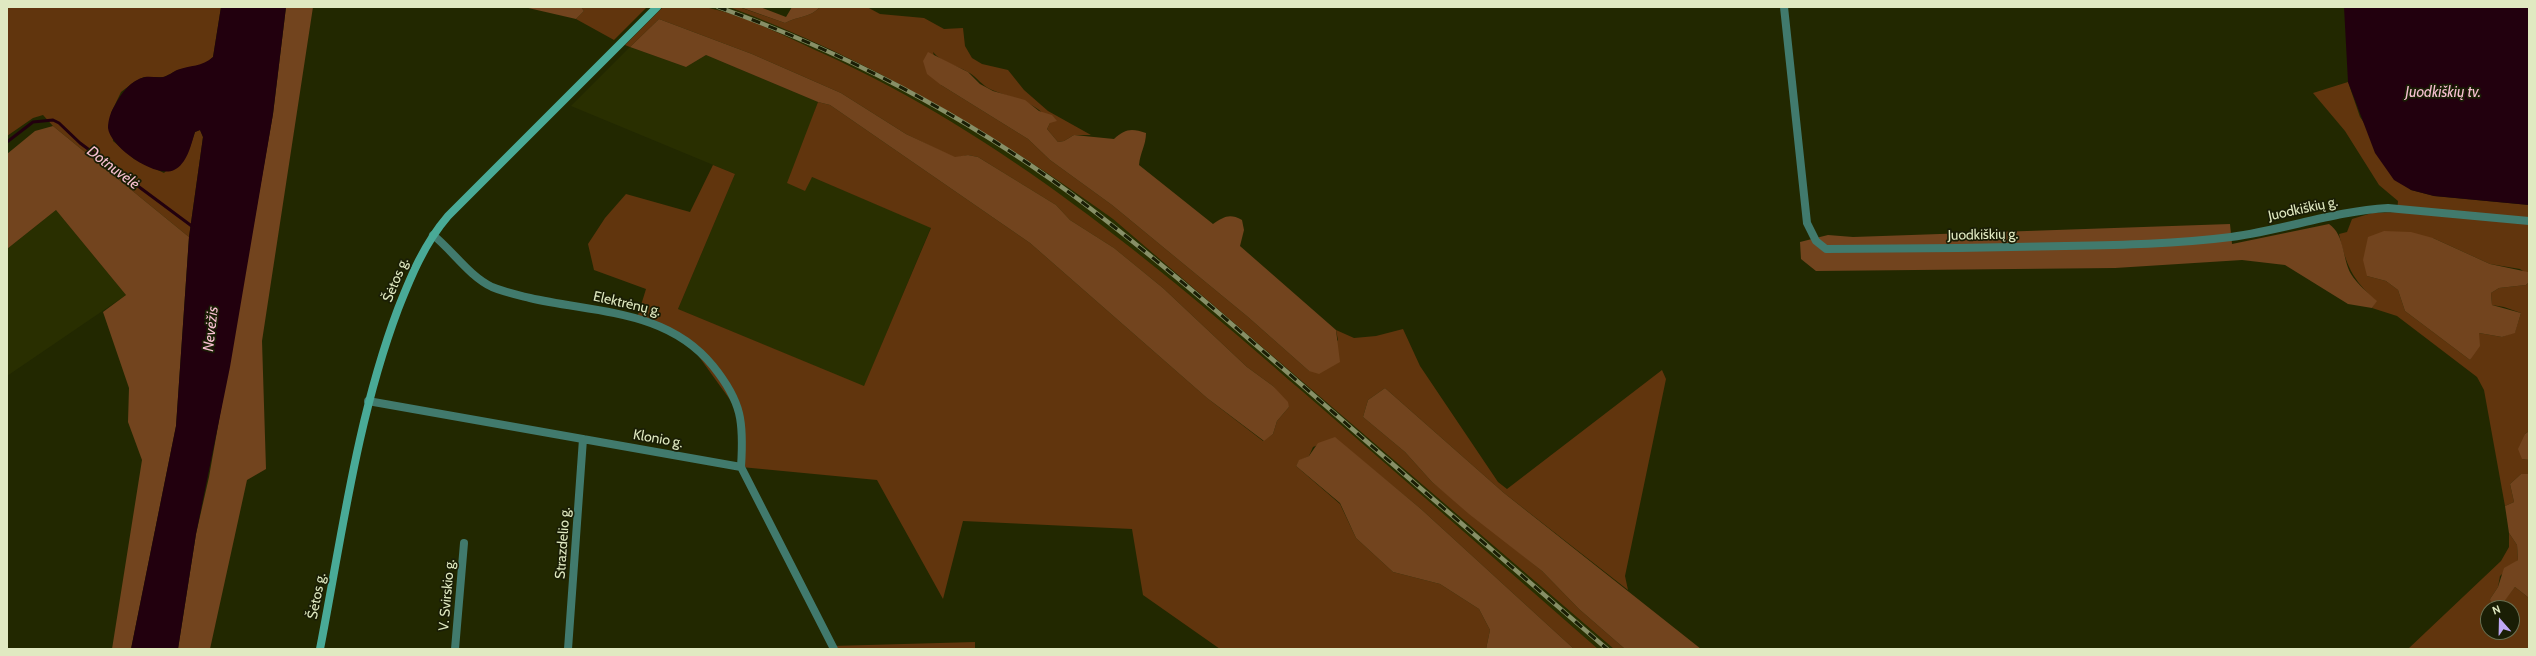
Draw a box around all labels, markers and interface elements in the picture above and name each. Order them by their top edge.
water label: Juodkiškių tv. [2405,84,2481,102]
water label: Dotnuvėlė [83,142,143,194]
street label: Juodkiškių g. [2267,193,2339,225]
street label: Juodkiškių g. [1947,226,2019,244]
street label: Šėtos g. [379,255,413,305]
street label: Elektrėnų g. [592,288,662,320]
water label: Nevėžis [200,305,222,353]
street label: Klonio g. [632,426,684,452]
street label: Strazdelio g. [552,506,574,580]
street label: V. Svirskio g. [435,558,459,632]
street label: Šėtos g. [304,572,330,620]
north arrow [2480,600,2520,640]
text: N [2490,602,2502,618]

